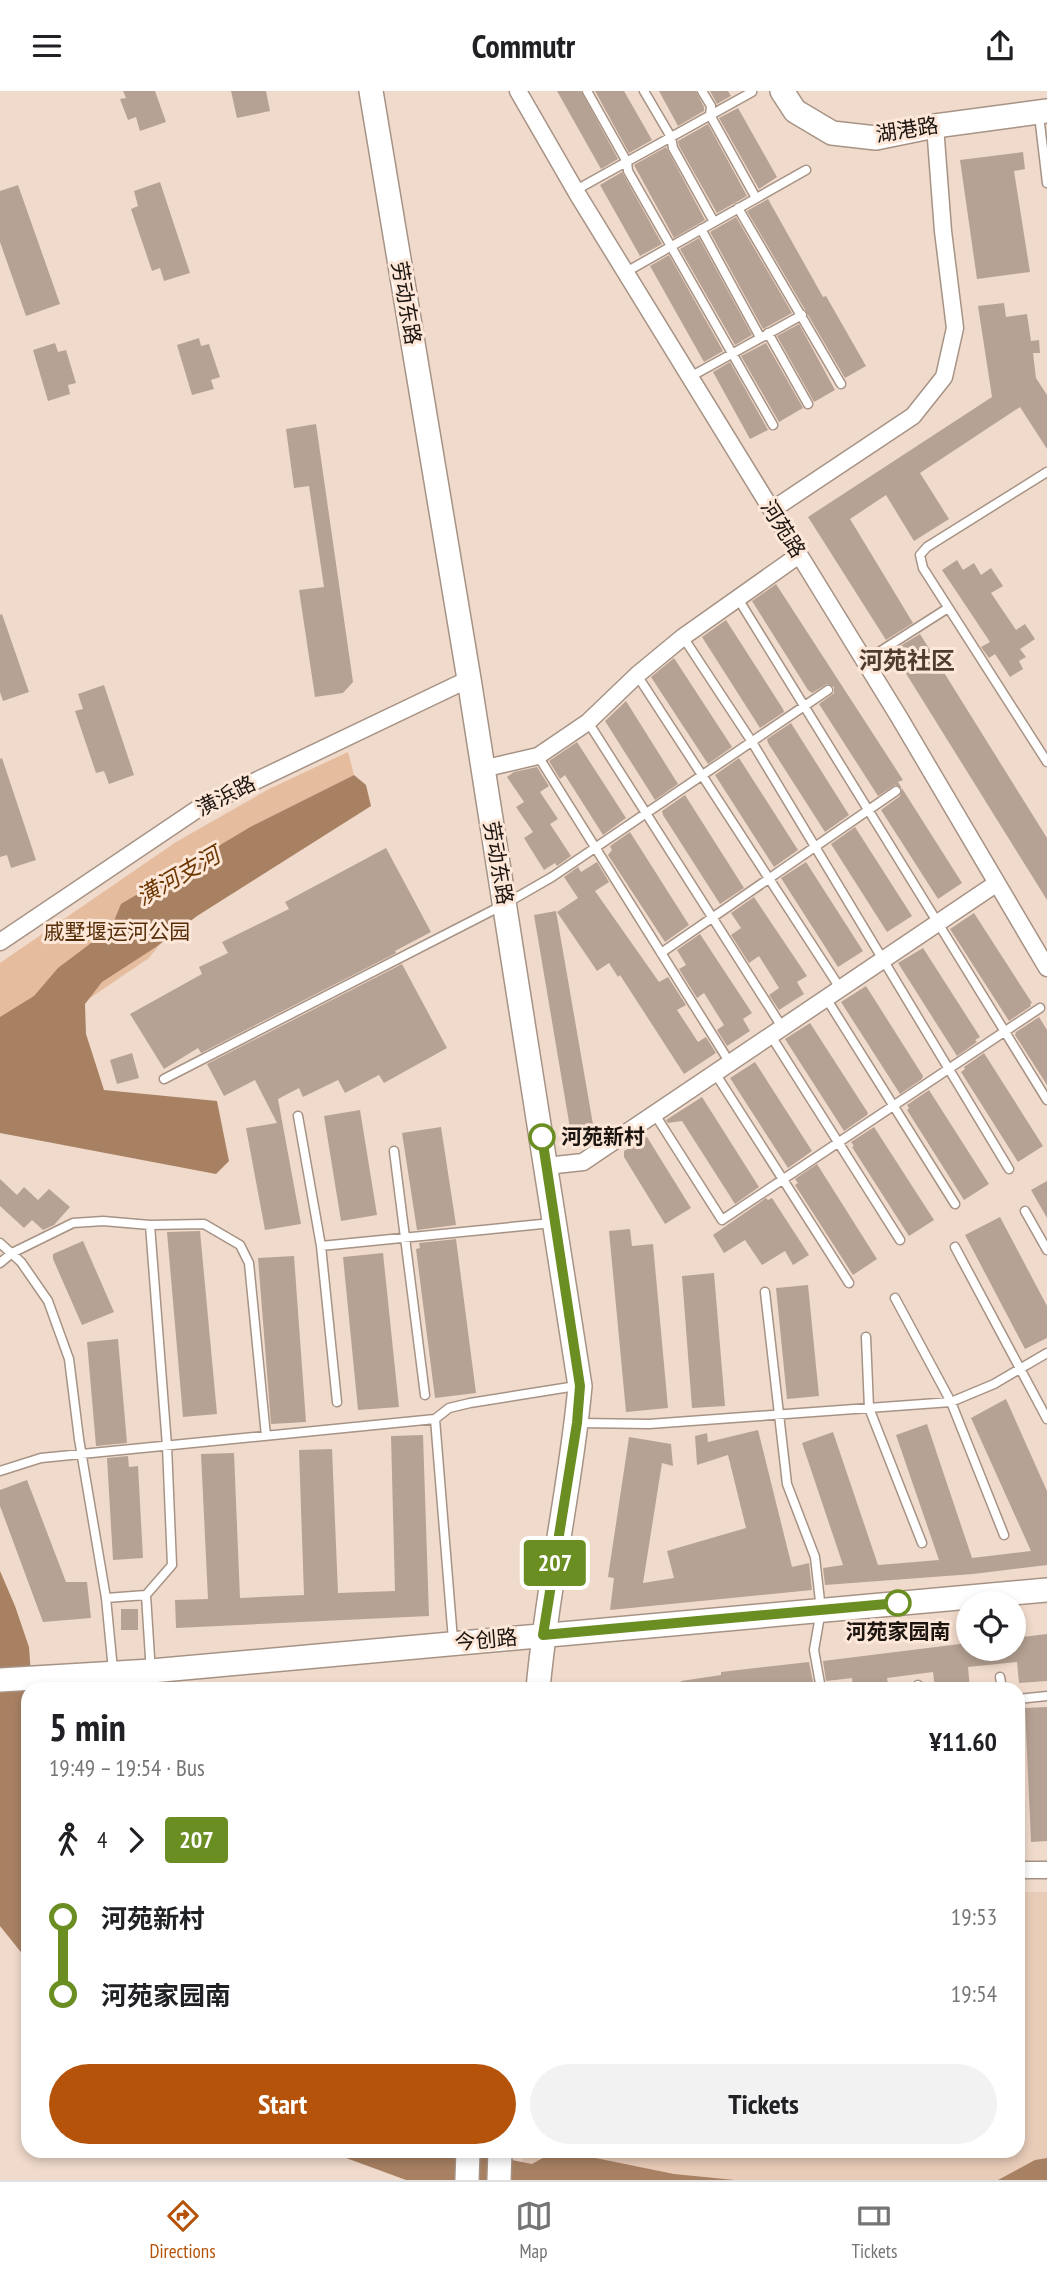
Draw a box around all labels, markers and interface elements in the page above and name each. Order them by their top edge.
text: Commutr [472,25,575,67]
icon: menu [28,27,66,65]
icon: share [981,27,1019,65]
street label: 湖港路 [874,111,940,148]
street label: 劳动东路 [386,259,427,347]
street label: 河苑路 [755,495,812,563]
district label: 河苑社区 [859,645,955,676]
street label: 潢浜路 [192,769,260,822]
street label: 劳动东路 [478,819,519,907]
water label: 潢河支河 [131,838,228,911]
park label: 戚墅堰运河公园 [44,918,191,945]
place label: 河苑新村 [561,1123,645,1150]
marker: 河苑新村 [529,1124,555,1150]
line badge: 207 [515,1540,595,1586]
text: 207 [538,1547,572,1578]
marker: 河苑家园南 [885,1590,911,1616]
map controls [956,1591,1026,1661]
button: locate [956,1591,1026,1661]
place label: 河苑家园南 [846,1618,951,1645]
street label: 今创路 [453,1623,519,1656]
text: 5 min [49,1702,126,1751]
text: ¥11.60 [929,1725,997,1758]
text: 19:49 – 19:54 · Bus [49,1753,205,1782]
icon: walk [49,1821,87,1859]
icon: forward [117,1821,155,1859]
text: 207 [179,1824,214,1855]
text: 4 [97,1825,107,1854]
text: 河苑新村 [101,1902,205,1935]
text: 19:53 [951,1902,997,1931]
text: 河苑家园南 [101,1979,231,2012]
text: 19:54 [951,1979,997,2008]
button: Start [49,2064,516,2144]
button: Tickets [530,2064,997,2144]
tab: Directions [149,2197,216,2263]
tab: Map [515,2197,553,2263]
tab: Tickets [851,2197,898,2263]

